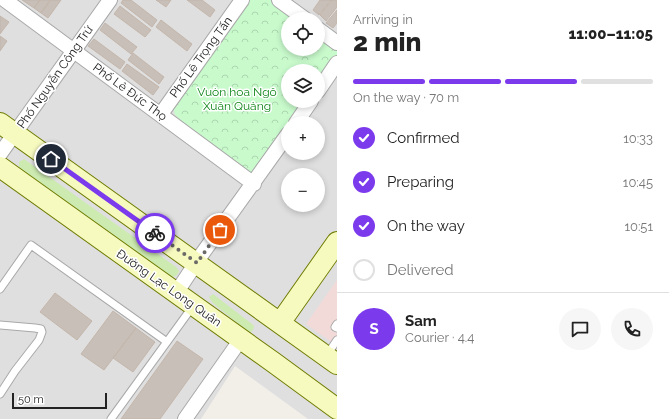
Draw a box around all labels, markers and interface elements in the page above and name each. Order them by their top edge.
map controls [281,12,325,212]
button: locate [281,12,325,56]
text: Arriving in [353,12,413,27]
street label: Phố Lê Trọng Tấn [167,14,235,100]
street label: Phố Nguyễn Công Trứ [14,22,96,131]
text: 11:00–11:05 [568,25,653,43]
text: 2 min [353,27,421,57]
street label: Phố Lê Đức Thọ [90,60,170,124]
button: layers [281,64,325,108]
park label: Vuòn hoa Ngô Xuân Quảng [197,85,277,113]
text: On the way · 70 m [353,90,459,105]
button: + [281,116,325,160]
icon: check [353,127,375,149]
text: Confirmed [387,129,460,147]
text: 10:33 [623,131,653,146]
pin [34,142,68,176]
icon: home [40,148,62,170]
button: − [281,168,325,212]
icon: check [353,171,375,193]
text: Preparing [387,173,454,191]
text: 10:45 [623,175,653,190]
courier [135,213,175,253]
pin [203,213,237,247]
icon: check [353,215,375,237]
text: On the way [387,217,465,235]
icon: bag [209,219,231,241]
text: 10:51 [624,219,653,234]
icon: bike [144,222,166,244]
street label: Đường Lạc Long Quân [114,246,224,330]
text: Delivered [387,261,454,279]
button: chat [559,308,601,350]
button: phone [611,308,653,350]
text: Sam [405,312,437,330]
text: S [369,320,379,338]
text: Courier · 4.4 [405,330,474,345]
scale bar [12,391,107,410]
text: 50 m [18,393,44,406]

